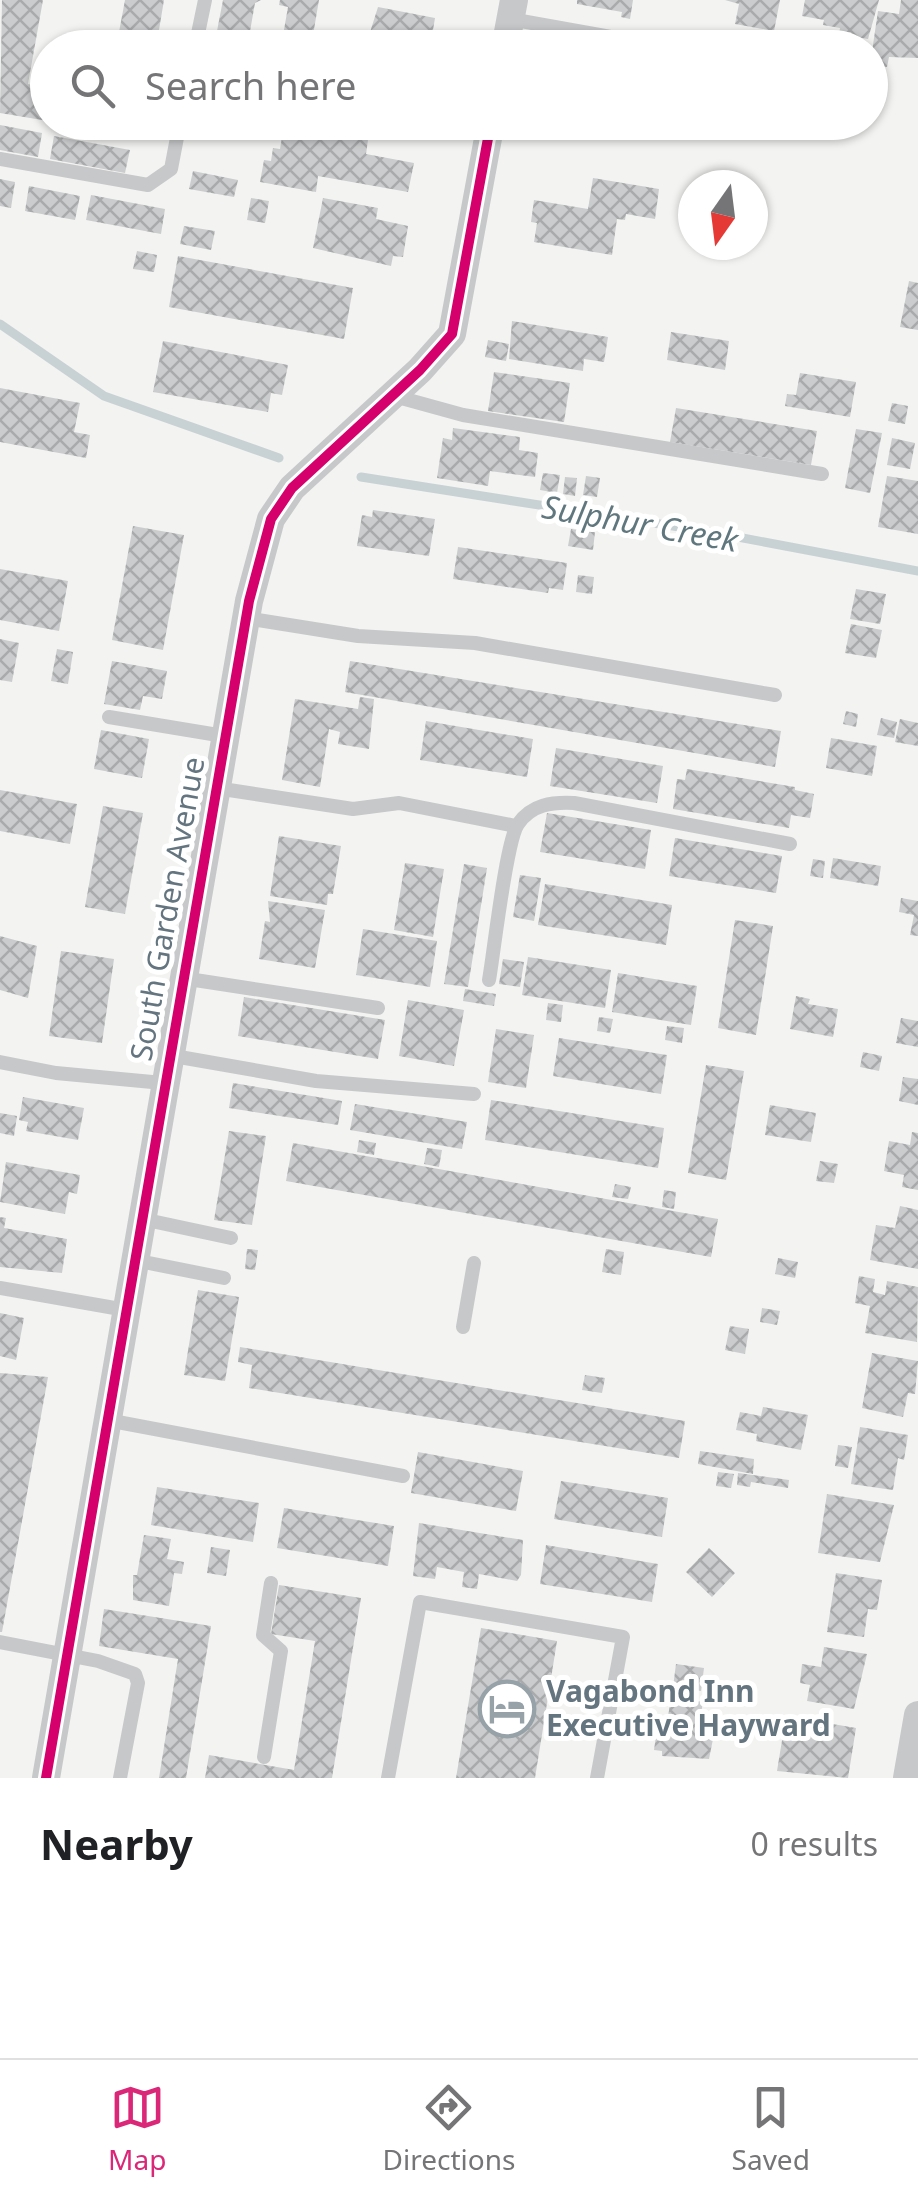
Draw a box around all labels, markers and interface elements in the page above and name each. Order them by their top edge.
search box [30,30,888,140]
icon: search [65,58,120,113]
text: Search here [145,59,356,111]
north arrow [678,170,768,260]
water label: Sulphur Creek [539,484,743,561]
street label: South Garden Avenue [120,754,213,1064]
place label: Vagabond Inn Executive Hayward [546,1670,831,1745]
hotel icon: Vagabond Inn Executive Hayward [477,1679,537,1739]
text: Nearby [40,1815,193,1872]
text: 0 results [751,1822,878,1865]
tab: Map [108,2080,166,2178]
tab: Directions [383,2080,515,2178]
tab: Saved [732,2080,810,2178]

